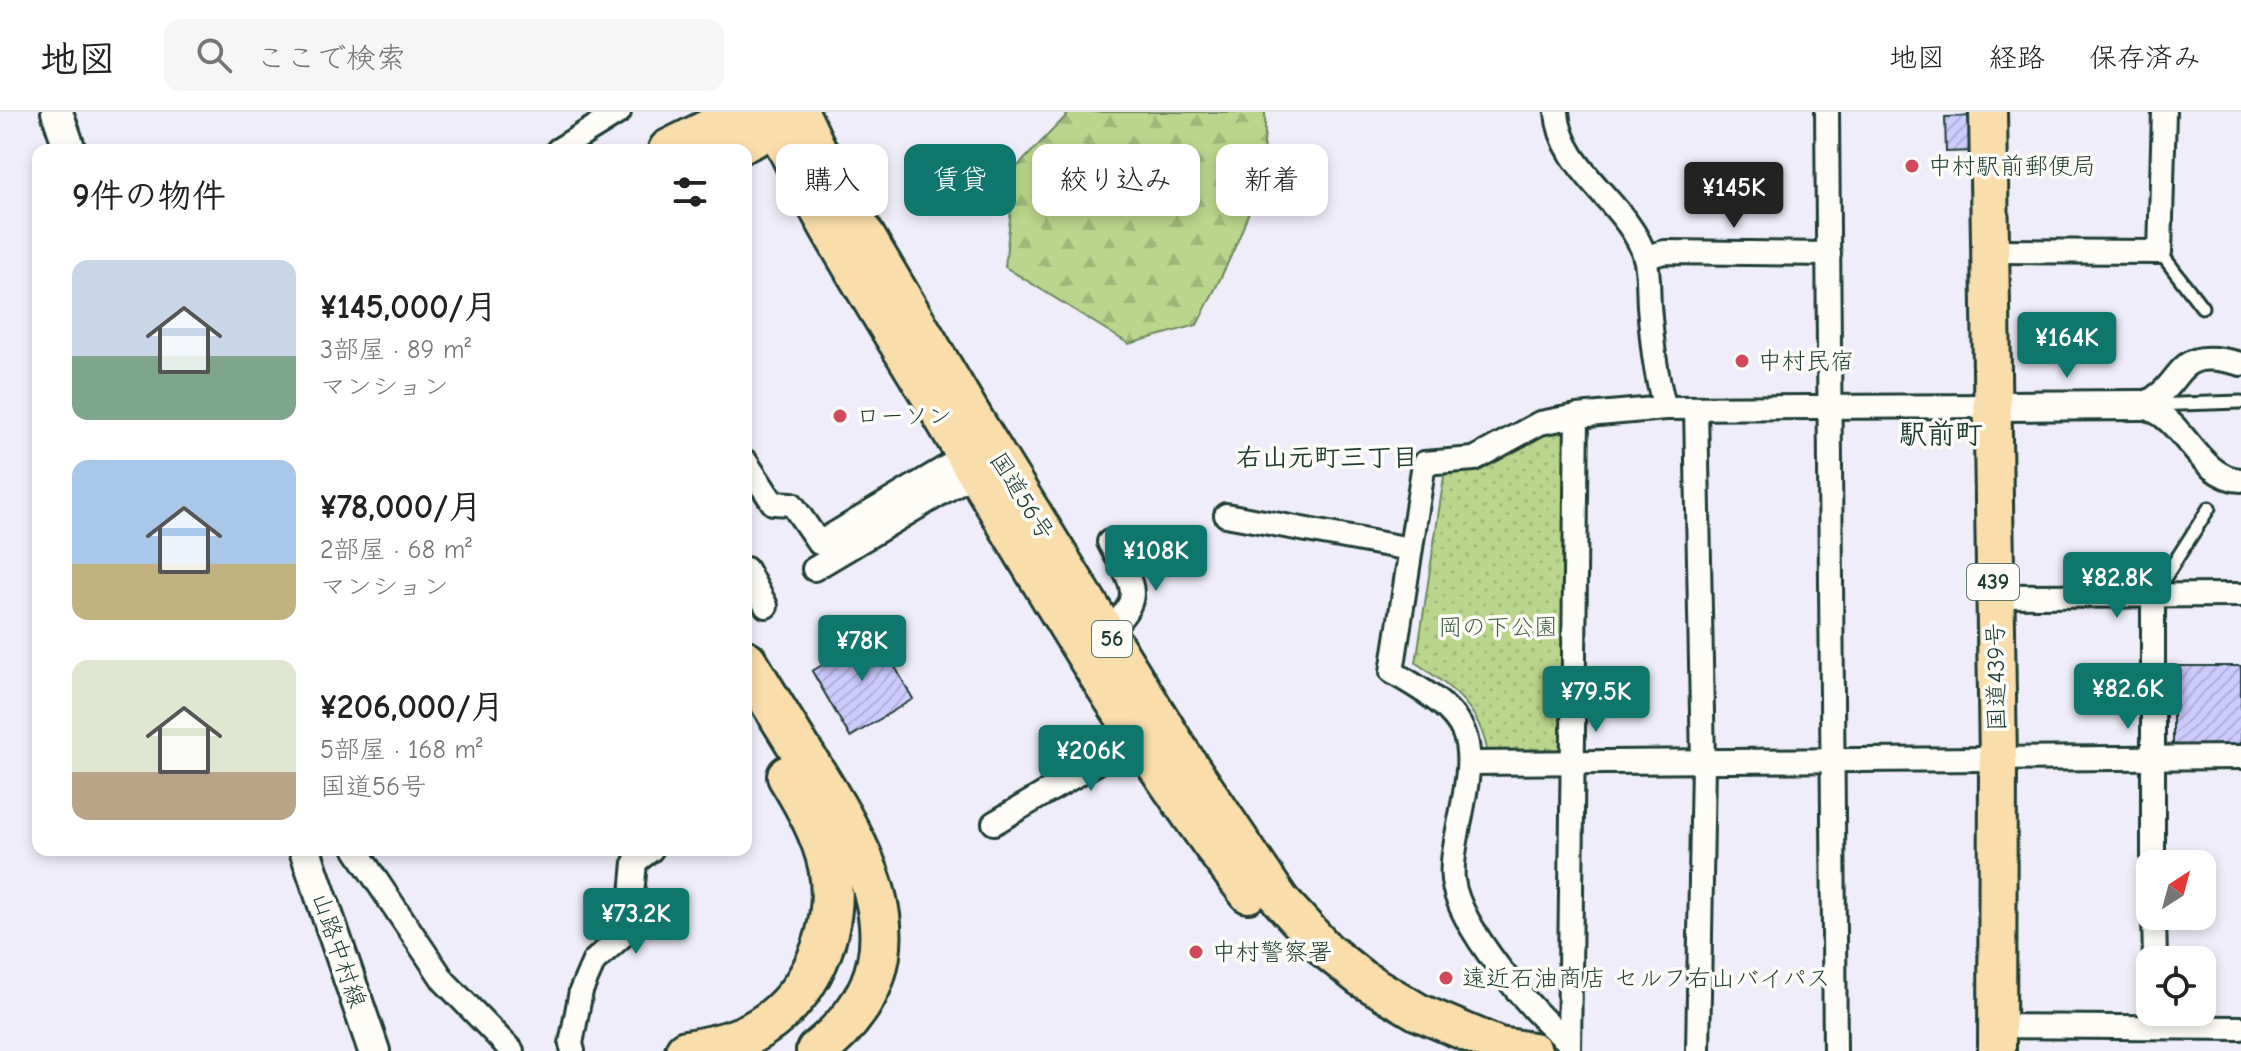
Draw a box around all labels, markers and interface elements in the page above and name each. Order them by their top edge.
search box [164,19,724,91]
icon: search [192,33,236,77]
text: 地図 [40,38,116,82]
text: ここで検索 [256,41,406,76]
text: 地図 [1889,42,1945,74]
text: 経路 [1989,42,2045,74]
text: 保存済み [2089,42,2201,74]
chip: 購入 [776,144,888,216]
chip: 賃貸 [904,144,1016,216]
chip: 絞り込み [1032,144,1200,216]
chip: 新着 [1216,144,1328,216]
place label: 中村駅前郵便局 [1928,152,2096,180]
marker: 中村駅前郵便局 [1903,157,1921,175]
pin: ¥145K [1678,162,1790,230]
icon: filters [668,170,712,214]
text: ¥145K [1702,173,1766,203]
text: 9件の物件 [72,176,226,216]
text: ¥145,000/月 [320,287,497,327]
icon: home [136,292,232,388]
pin: ¥164K [2011,312,2123,380]
text: ¥164K [2035,323,2099,353]
text: 3部屋 · 89 m² [320,335,471,365]
place label: 中村民宿 [1758,347,1854,375]
marker: 中村民宿 [1733,352,1751,370]
text: マンション [320,372,449,402]
place label: ローソン [856,402,952,430]
marker: ローソン [831,407,849,425]
district label: 駅前町 [1899,418,1983,450]
district label: 右山元町三丁目 [1236,443,1418,473]
street label: 国道56号 [984,447,1060,545]
text: ¥78,000/月 [320,487,482,527]
icon: home [136,492,232,588]
pin: ¥108K [1100,525,1212,593]
text: 2部屋 · 68 m² [320,535,472,565]
text: ¥108K [1123,536,1189,566]
pin: ¥82.8K [2052,552,2182,620]
text: ¥82.8K [2081,563,2153,593]
road number: 439 [1967,564,2019,600]
text: マンション [320,572,449,602]
park label: 岡の下公園 [1438,613,1558,641]
pin: ¥78K [815,615,909,683]
road number: 56 [1092,621,1132,657]
street label: 国道439号 [1981,623,2011,731]
text: ¥78K [836,626,888,656]
pin: ¥82.6K [2063,663,2193,731]
pin: ¥79.5K [1531,666,1661,734]
text: ¥82.6K [2092,674,2164,704]
text: ¥79.5K [1561,677,1631,707]
text: ¥206,000/月 [320,687,505,727]
icon: home [136,692,232,788]
pin: ¥206K [1035,725,1147,793]
text: 5部屋 · 168 m² [320,735,482,765]
text: ¥206K [1057,736,1125,766]
text: 国道56号 [320,772,426,802]
north arrow [2136,850,2216,930]
map controls [2136,850,2216,1026]
pin: ¥73.2K [571,888,701,956]
street label: 山路中村線 [306,889,372,1011]
text: ¥73.2K [601,899,671,929]
place label: 中村警察署 [1212,938,1332,966]
marker: 中村警察署 [1187,943,1205,961]
button: locate [2136,946,2216,1026]
place label: 遠近石油商店 セルフ右山バイパス [1462,964,1831,992]
marker: 遠近石油商店 セルフ右山バイパス [1437,969,1455,987]

